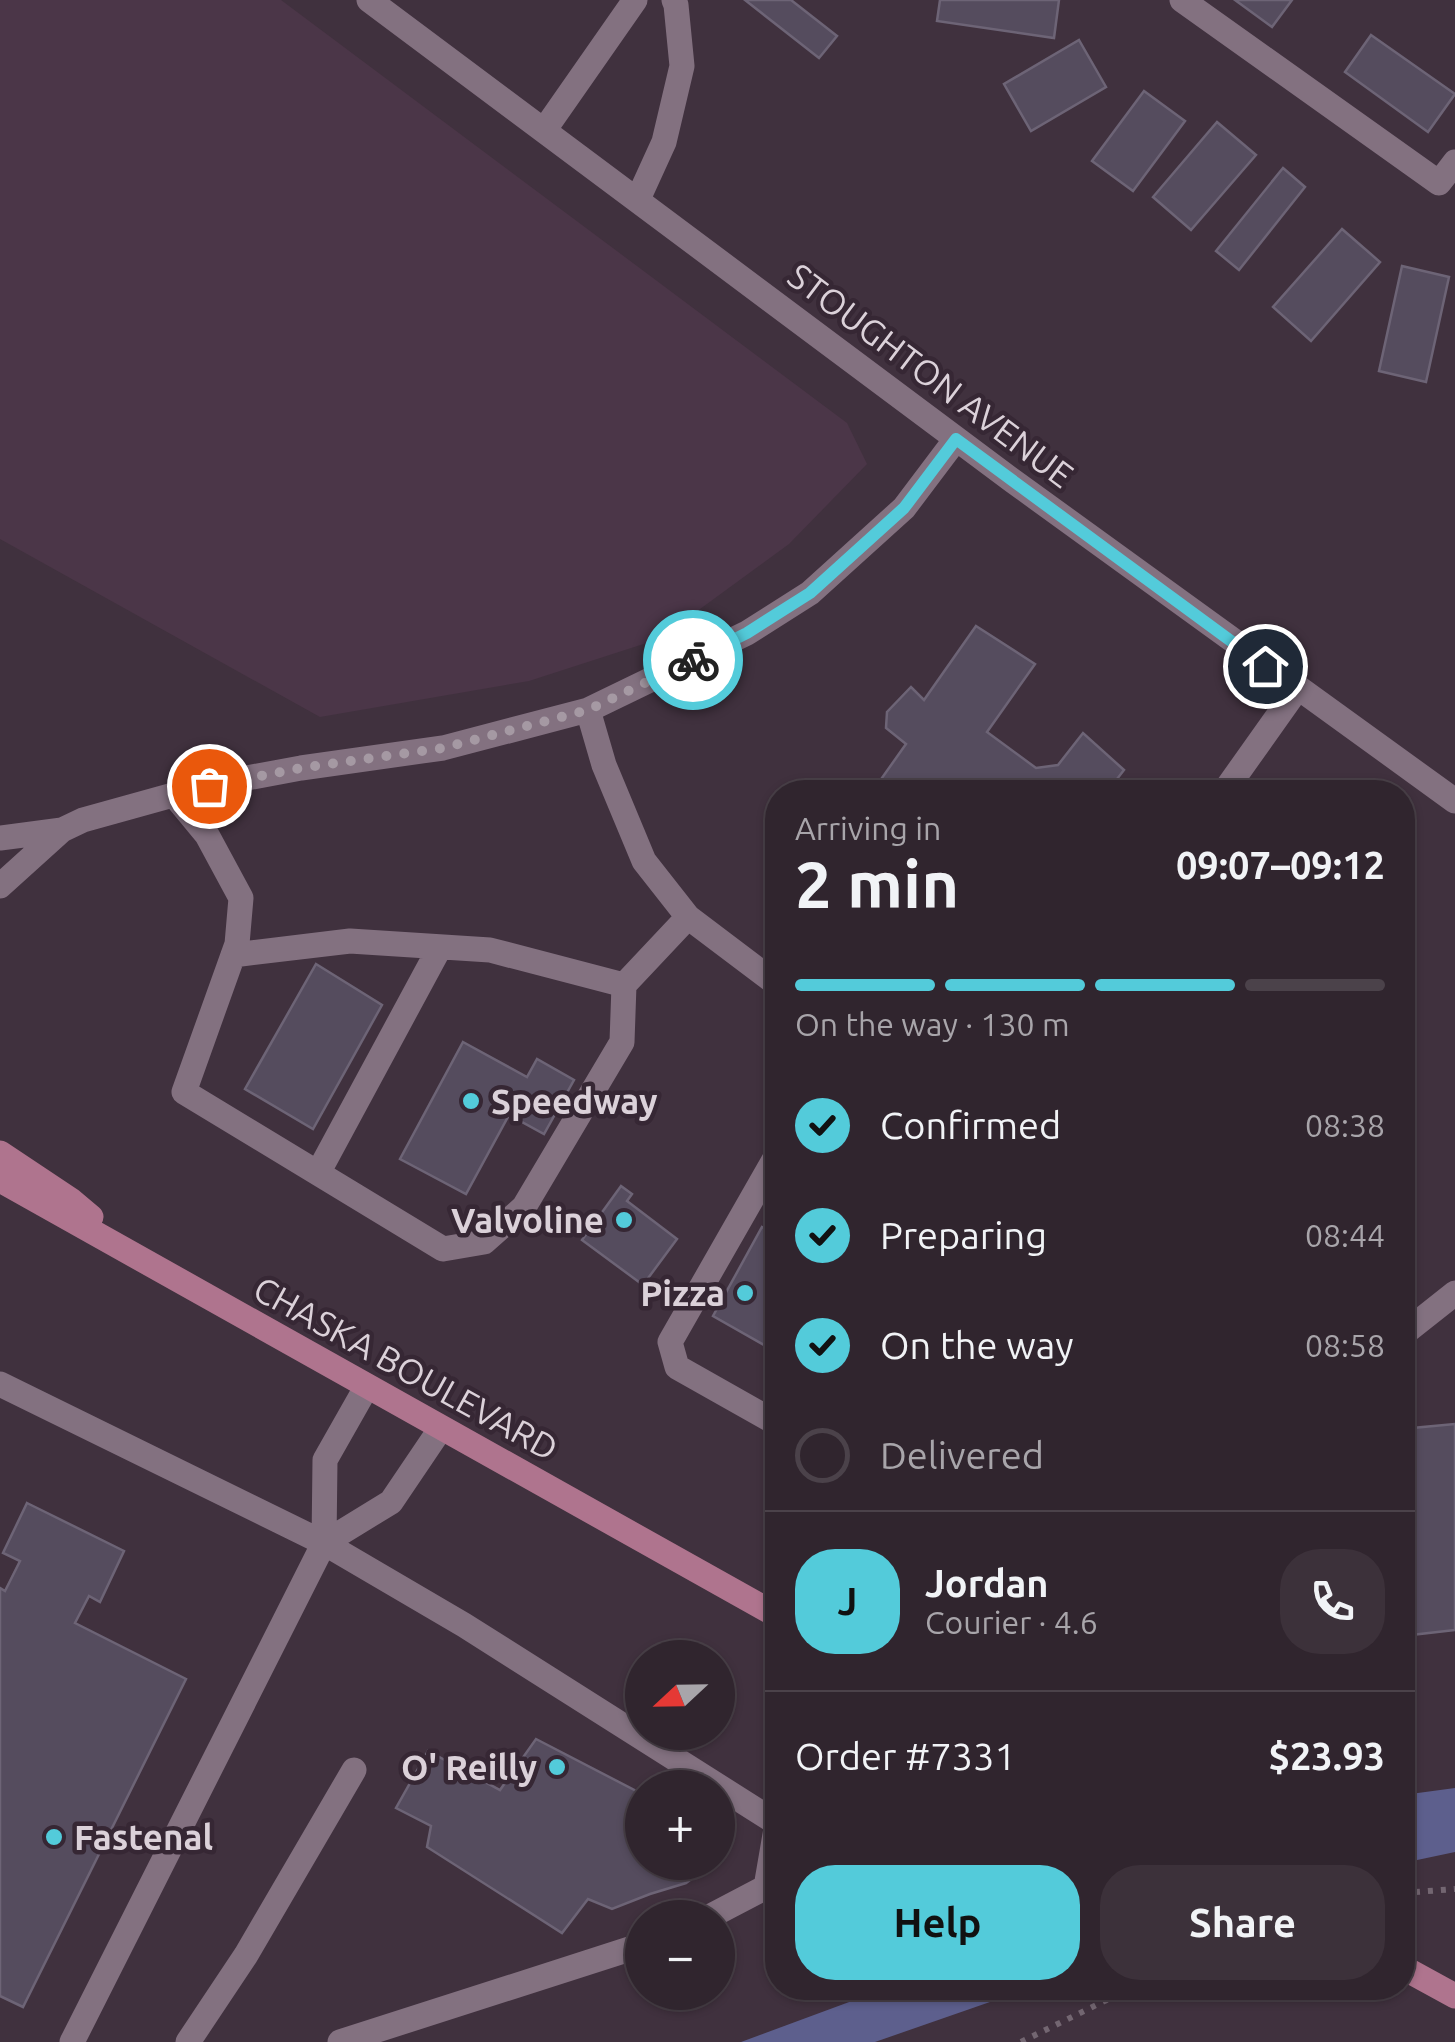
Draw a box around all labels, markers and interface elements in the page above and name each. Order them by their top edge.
street label: STOUGHTON AVENUE [781,255,1081,495]
courier [643,610,743,710]
pin [1223,624,1308,709]
icon: bike [666,633,721,688]
icon: home [1238,639,1293,694]
pin [167,744,252,829]
icon: bag [182,759,237,814]
text: Arriving in [795,810,941,846]
text: 09:07–09:12 [1176,844,1385,886]
text: 2 min [795,847,959,920]
text: On the way · 130 m [795,1006,1070,1042]
place label: Speedway [491,1081,658,1121]
marker: Speedway [460,1090,482,1112]
icon: check [795,1098,850,1153]
text: Confirmed [880,1104,1061,1146]
text: 08:38 [1305,1107,1385,1143]
place label: Valvoline [451,1200,604,1240]
icon: check [795,1208,850,1263]
marker: Valvoline [613,1209,635,1231]
text: Preparing [880,1214,1047,1256]
text: 08:44 [1305,1217,1385,1253]
street label: CHASKA BOULEVARD [247,1268,565,1468]
place label: Pizza [640,1273,725,1313]
marker: Pizza [734,1282,756,1304]
icon: check [795,1318,850,1373]
text: On the way [880,1324,1073,1366]
text: 08:58 [1305,1327,1385,1363]
text: Delivered [880,1434,1044,1476]
button: phone [1280,1549,1385,1654]
text: Jordan [925,1562,1049,1604]
text: J [838,1580,857,1622]
text: Courier · 4.6 [925,1604,1098,1640]
north arrow [625,1640,735,1750]
map controls [625,1640,735,2010]
text: Order #7331 [795,1735,1016,1777]
text: $23.93 [1268,1735,1385,1777]
place label: O' Reilly [401,1747,537,1787]
marker: O' Reilly [546,1756,568,1778]
button: + [625,1770,735,1880]
place label: Fastenal [74,1817,213,1857]
marker: Fastenal [43,1826,65,1848]
button: Help [795,1865,1080,1980]
button: Share [1100,1865,1385,1980]
button: − [625,1900,735,2010]

